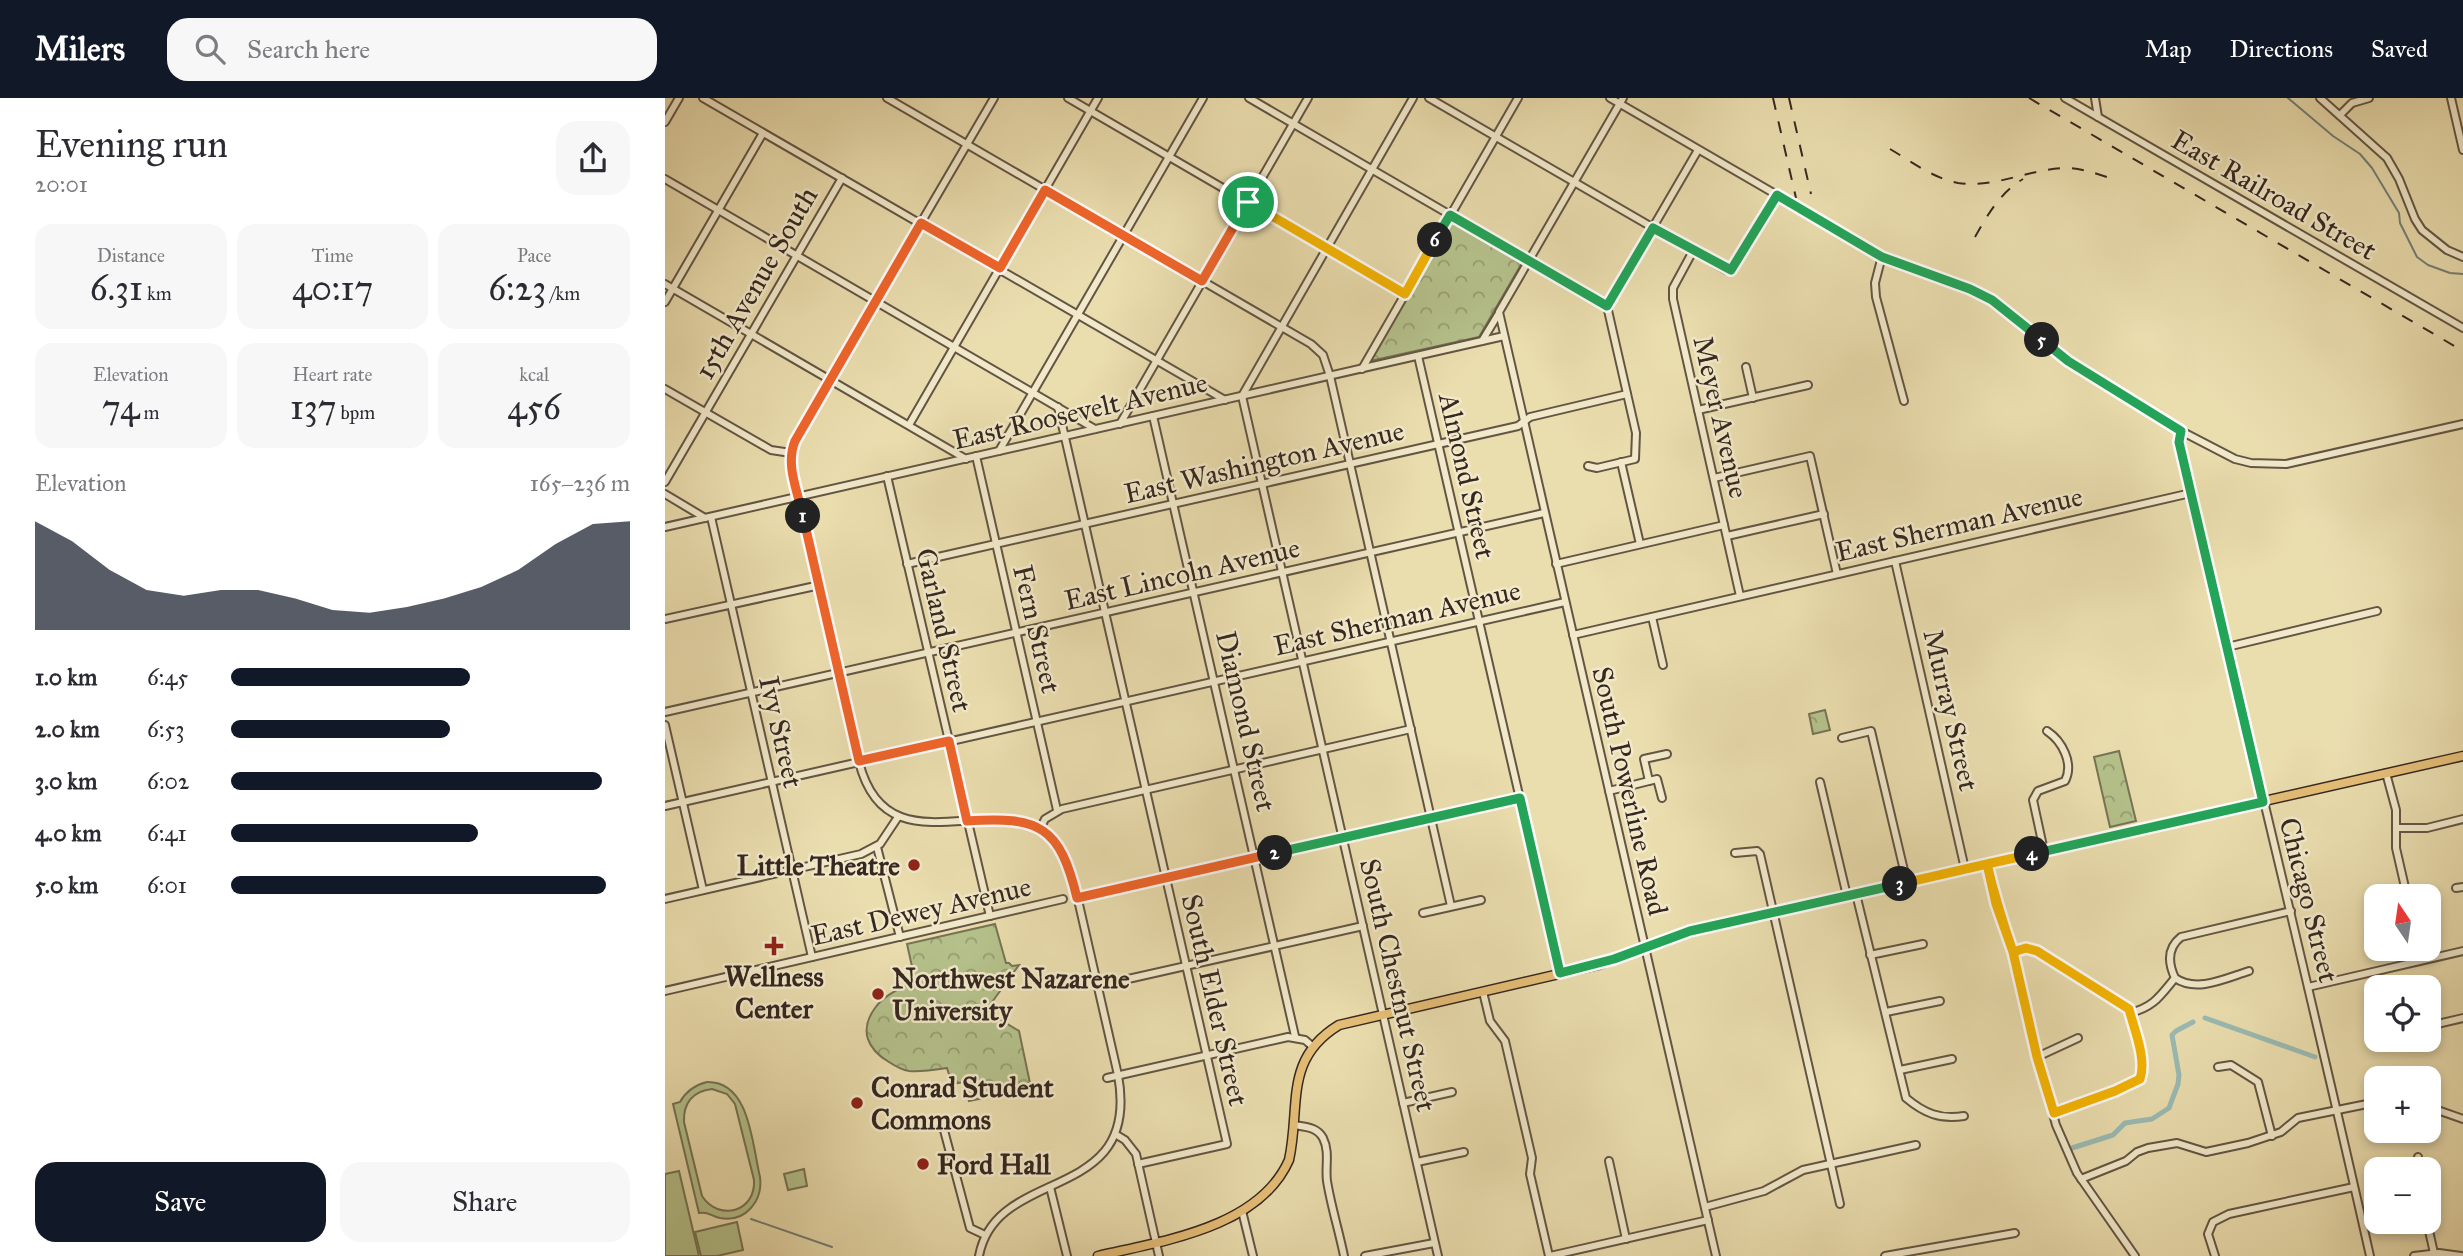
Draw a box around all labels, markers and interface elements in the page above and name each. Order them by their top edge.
search box [167,18,657,81]
text: Milers [35,29,125,69]
icon: search [191,30,229,68]
text: Search here [247,33,370,65]
text: Map [2145,34,2192,64]
text: Directions [2230,34,2333,64]
text: Saved [2371,34,2428,64]
text: Evening run [35,121,228,167]
button: share [556,121,630,195]
street label: East Railroad Street [2165,122,2383,268]
text: 20:01 [35,170,88,198]
pin [1218,172,1278,232]
street label: 15th Avenue South [687,180,825,385]
icon: arrive [1229,183,1267,221]
pin: 6 [1417,222,1453,258]
text: 6 [1430,228,1439,251]
text: Distance [97,244,165,267]
text: Time [311,244,354,267]
text: Pace [517,244,551,267]
text: 6.31 [90,267,143,310]
text: 40:17 [292,267,373,310]
text: 6:23 [488,267,546,310]
text: km [143,282,172,305]
text: /km [546,282,580,305]
pin: 5 [2025,322,2059,358]
text: 5 [2037,328,2046,351]
street label: Meyer Avenue [1685,333,1757,501]
text: Elevation [93,363,169,386]
text: Heart rate [293,363,372,386]
text: kcal [519,363,549,386]
street label: East Roosevelt Avenue [949,365,1211,457]
text: 74 [102,386,139,429]
text: 137 [290,386,336,429]
text: 456 [507,386,561,429]
street label: Almond Street [1431,389,1503,562]
text: m [139,401,160,424]
text: bpm [336,401,375,424]
street label: East Washington Avenue [1121,413,1407,511]
text: Elevation [35,469,126,497]
text: 165–236 m [530,469,630,497]
street label: East Sherman Avenue [1832,479,2086,569]
pin: 1 [785,498,821,534]
text: 1 [799,504,806,527]
street label: East Lincoln Avenue [1061,530,1303,618]
street label: Garland Street [908,545,980,715]
street label: Fern Street [1005,561,1069,697]
street label: East Sherman Avenue [1270,573,1524,663]
street label: Murray Street [1915,626,1987,794]
street label: Diamond Street [1208,627,1284,815]
text: 1.0 km [35,663,97,691]
text: 6:45 [147,663,188,691]
street label: South Powerline Road [1584,663,1676,919]
street label: Ivy Street [751,673,811,791]
text: 2.0 km [35,715,100,743]
text: 6:53 [147,715,184,743]
text: 3.0 km [35,767,97,795]
text: 6:02 [147,767,189,795]
street label: Chicago Street [2272,814,2346,986]
text: 4.0 km [35,819,101,847]
text: 6:41 [147,819,187,847]
pin: 2 [1257,836,1293,870]
pin: 4 [2015,836,2049,872]
text: 2 [1270,841,1279,864]
text: 4 [2026,842,2037,865]
place label: Little Theatre [737,848,900,883]
street label: South Chestnut Street [1352,855,1444,1115]
marker: Little Theatre [906,857,922,873]
pin: 3 [1883,866,1917,902]
street label: East Dewey Avenue [808,869,1034,953]
text: 5.0 km [35,871,98,899]
text: 6:01 [147,871,187,899]
text: 3 [1896,872,1903,895]
north arrow [2364,884,2441,961]
map controls [2364,884,2441,1234]
street label: South Elder Street [1174,891,1256,1109]
marker: Wellness Center [764,936,784,956]
place label: Wellness Center [724,959,824,1026]
place label: Northwest Nazarene University [892,961,1130,1028]
button: locate [2364,975,2441,1052]
marker: Northwest Nazarene University [870,986,886,1002]
button: + [2364,1066,2441,1143]
place label: Conrad Student Commons [871,1070,1054,1137]
marker: Conrad Student Commons [849,1095,865,1111]
place label: Ford Hall [937,1147,1051,1182]
marker: Ford Hall [915,1156,931,1172]
button: − [2364,1157,2441,1234]
button: Save [35,1162,326,1242]
button: Share [340,1162,630,1242]

